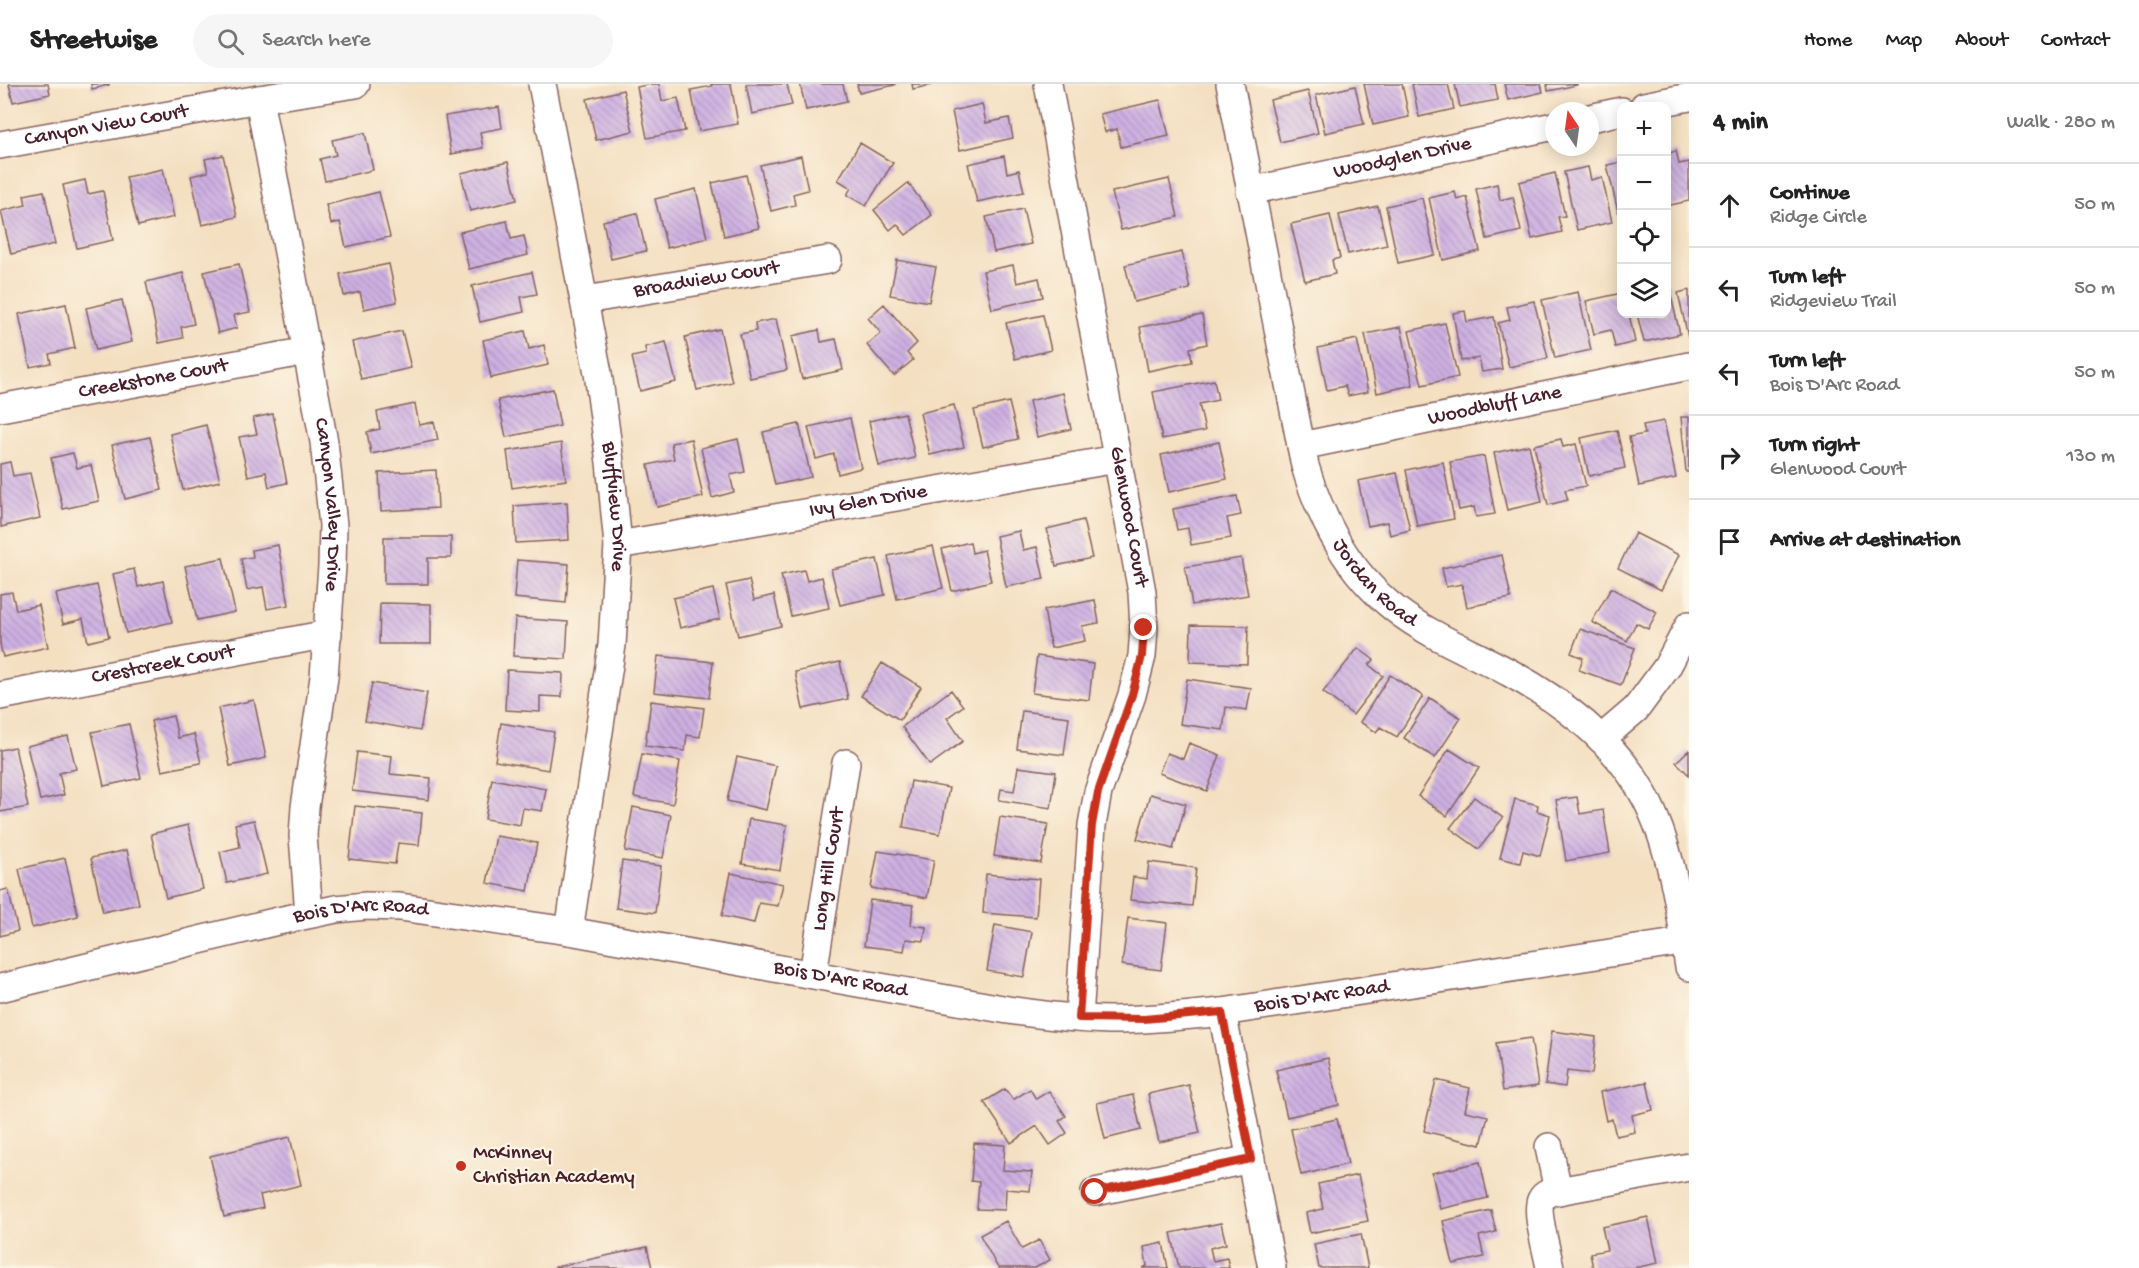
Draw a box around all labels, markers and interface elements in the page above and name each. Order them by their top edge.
search box [193,14,613,68]
text: Streetwise [30,25,157,58]
icon: search [214,25,247,58]
text: Search here [262,28,371,54]
text: Home [1804,29,1852,54]
text: Map [1885,29,1922,54]
text: About [1955,29,2008,54]
text: Contact [2041,29,2109,54]
street label: Canyon View Court [23,99,193,153]
north arrow [1545,102,1599,156]
map controls [1617,102,1671,318]
button: + [1617,102,1671,156]
text: 4 min [1713,108,1768,139]
text: Walk · 280 m [2007,112,2115,135]
street label: Woodglen Drive [1331,131,1475,185]
button: − [1617,156,1671,210]
text: Continue [1770,181,1850,207]
icon: ahead [1713,189,1746,222]
text: 50 m [2074,194,2115,217]
text: Ridge Circle [1770,207,1867,230]
button: locate [1617,210,1671,264]
street label: Broadview Court [631,255,783,304]
button: layers [1617,264,1671,318]
text: Turn left [1770,265,1844,291]
icon: left [1713,273,1746,306]
text: 50 m [2074,278,2115,301]
text: Ridgeview Trail [1770,291,1897,314]
text: Turn left [1770,349,1844,375]
street label: Creekstone Court [77,353,232,406]
icon: left [1713,357,1746,390]
text: 50 m [2074,362,2115,385]
text: Bois D'Arc Road [1770,375,1899,398]
street label: Woodbluff Lane [1426,380,1565,432]
street label: Canyon Valley Drive [307,416,346,593]
text: Turn right [1770,433,1858,459]
street label: Bluffview Drive [595,439,631,573]
icon: right [1713,441,1746,474]
street label: Glenwood Court [1103,444,1154,591]
text: 130 m [2066,446,2115,469]
text: Glenwood Court [1770,459,1905,482]
street label: Ivy Glen Drive [807,479,930,524]
icon: arrive [1713,525,1746,558]
text: Arrive at destination [1770,528,1960,554]
street label: Jordan Road [1326,535,1423,634]
route end [1130,614,1156,640]
street label: Crestcreek Court [90,639,239,691]
street label: Long Hill Court [807,803,852,933]
street label: Bois D'Arc Road [290,893,432,930]
street label: Bois D'Arc Road [771,955,911,1005]
street label: Bois D'Arc Road [1252,974,1393,1020]
place label: McKinney Christian Academy [473,1142,635,1191]
marker: McKinney Christian Academy [454,1159,468,1173]
route start [1081,1178,1107,1204]

